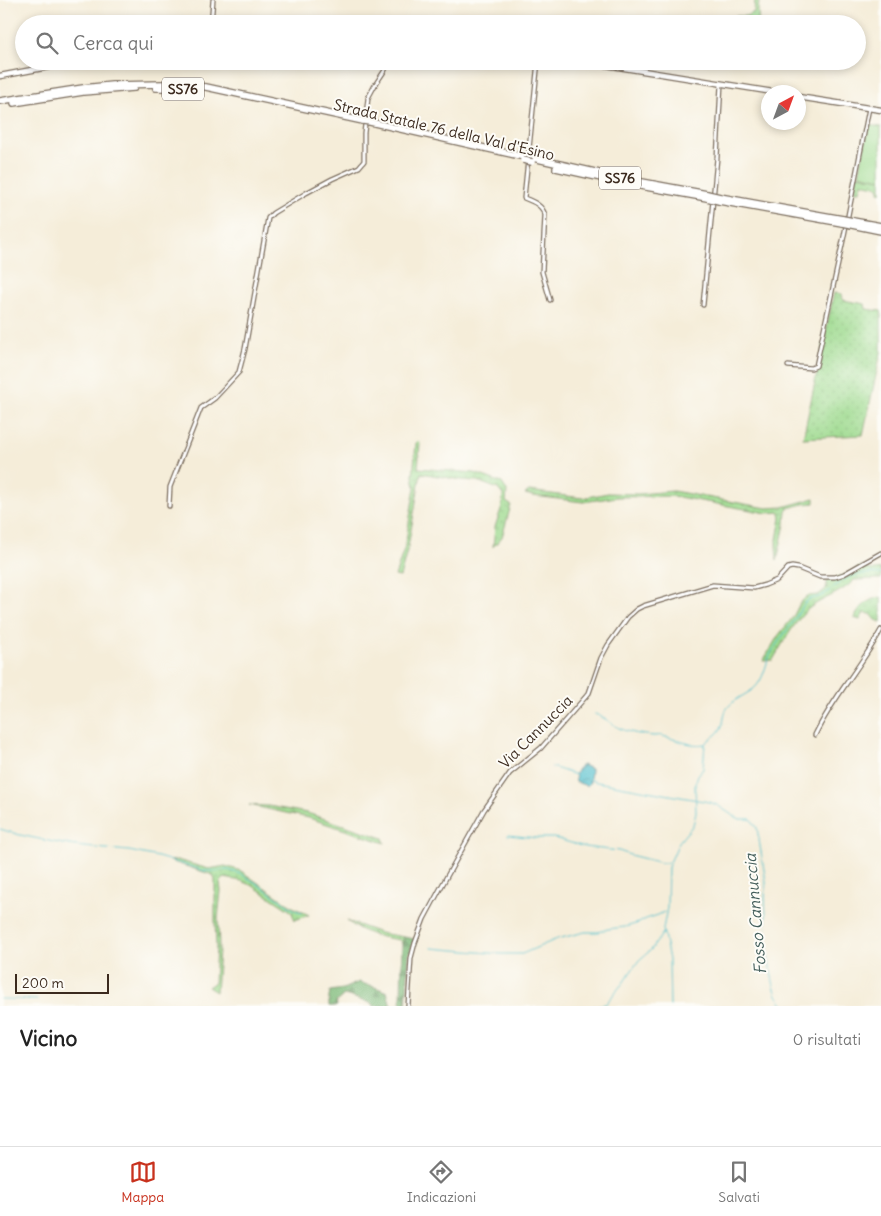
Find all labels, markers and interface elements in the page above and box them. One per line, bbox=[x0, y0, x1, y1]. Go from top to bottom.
search box bbox=[15, 15, 866, 70]
icon: search bbox=[33, 29, 61, 57]
text: Cerca qui bbox=[73, 31, 154, 55]
road number: SS76 bbox=[162, 78, 204, 100]
north arrow bbox=[761, 85, 806, 130]
street label: Strada Statale 76 della Val d'Esino bbox=[332, 95, 556, 164]
road number: SS76 bbox=[599, 167, 641, 190]
street label: Via Cannuccia bbox=[495, 691, 577, 772]
water label: Fosso Cannuccia bbox=[740, 852, 770, 975]
scale bar bbox=[15, 971, 109, 994]
text: 200 m bbox=[22, 974, 64, 992]
text: Vicino bbox=[20, 1025, 77, 1052]
text: 0 risultati bbox=[793, 1029, 861, 1049]
tab: Mappa bbox=[121, 1158, 164, 1206]
tab: Indicazioni bbox=[407, 1158, 476, 1206]
tab: Salvati bbox=[718, 1158, 760, 1206]

